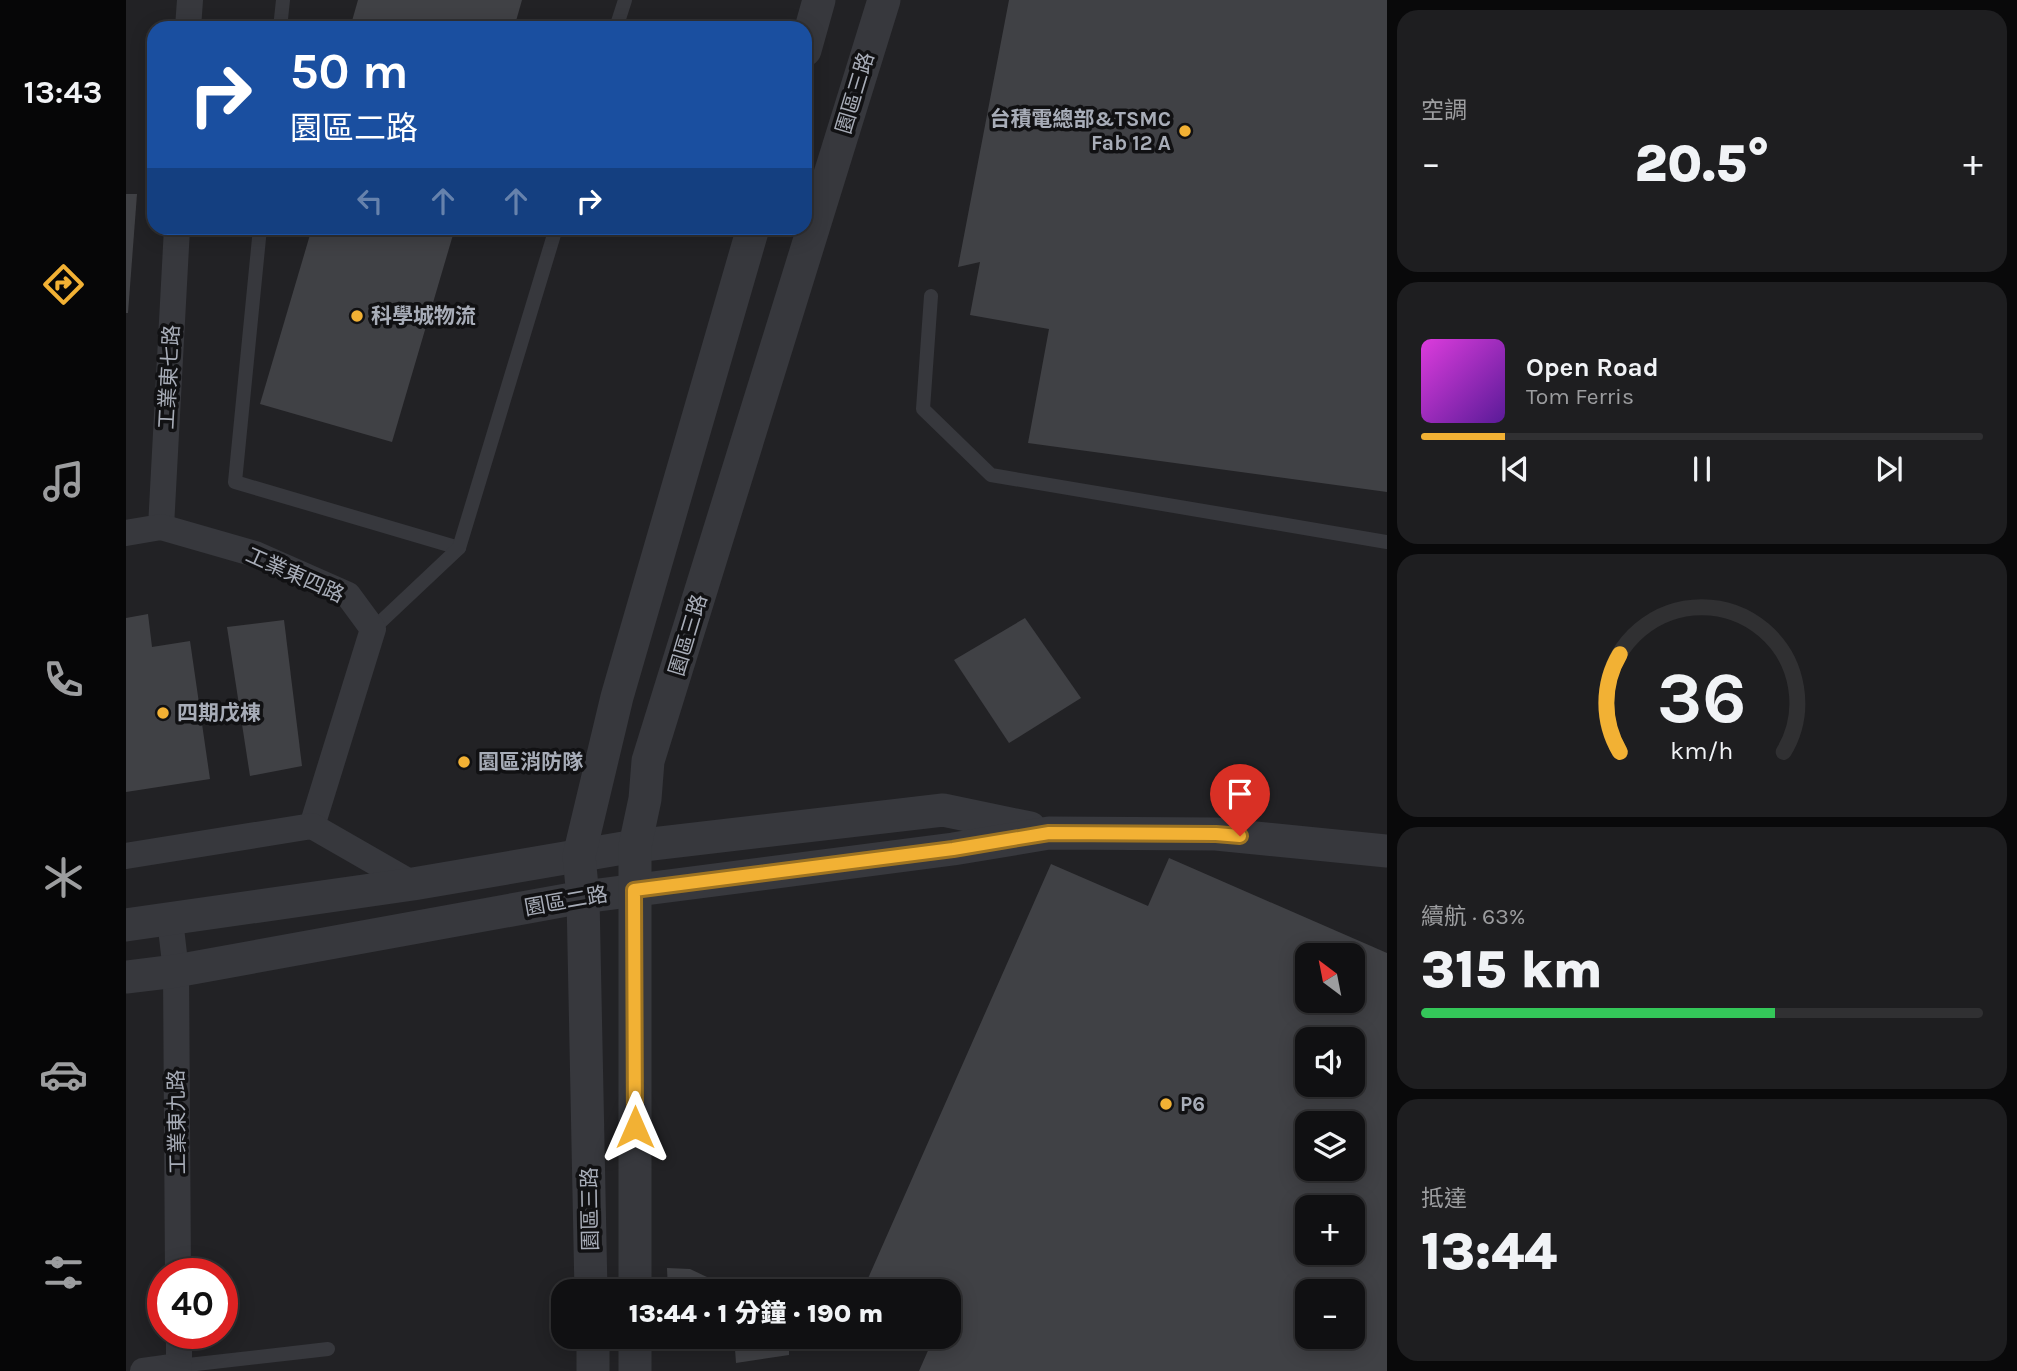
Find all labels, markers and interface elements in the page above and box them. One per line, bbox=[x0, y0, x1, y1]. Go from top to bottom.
text: 50 m bbox=[290, 43, 408, 100]
icon: right bbox=[175, 49, 266, 140]
street label: 園區三路 bbox=[831, 49, 879, 137]
text: 13:43 bbox=[24, 74, 102, 111]
text: 空調 bbox=[1421, 97, 1467, 124]
place label: 台積電總部&TSMC Fab 12 A bbox=[990, 107, 1171, 155]
text: 園區二路 bbox=[290, 110, 418, 147]
marker: 台積電總部&TSMC Fab 12 A bbox=[1177, 123, 1193, 139]
text: 20.5° bbox=[1634, 133, 1770, 194]
text: − bbox=[1421, 141, 1441, 186]
text: + bbox=[1963, 141, 1983, 186]
icon: left bbox=[351, 182, 389, 220]
icon: ahead bbox=[424, 182, 462, 220]
icon: ahead bbox=[497, 182, 535, 220]
icon: right bbox=[570, 182, 608, 220]
icon: directions bbox=[39, 260, 88, 309]
place label: 科學城物流 bbox=[371, 304, 476, 328]
marker: 科學城物流 bbox=[349, 308, 365, 324]
street label: 工業東七路 bbox=[154, 324, 184, 430]
text: Open Road bbox=[1526, 352, 1659, 383]
text: Tom Ferris bbox=[1526, 383, 1634, 410]
icon: previous bbox=[1496, 450, 1534, 488]
icon: pause bbox=[1683, 450, 1721, 488]
icon: next bbox=[1870, 450, 1908, 488]
icon: music bbox=[39, 457, 88, 506]
street label: 工業東四路 bbox=[242, 543, 348, 607]
street label: 園區三路 bbox=[664, 591, 712, 679]
icon: phone bbox=[39, 655, 88, 704]
text: 36 bbox=[1657, 655, 1747, 740]
place label: 四期戊棟 bbox=[177, 701, 261, 725]
marker: 四期戊棟 bbox=[155, 705, 171, 721]
text: km/h bbox=[1670, 735, 1734, 764]
place label: 園區消防隊 bbox=[478, 750, 584, 774]
marker: 園區消防隊 bbox=[456, 754, 472, 770]
pin bbox=[1210, 764, 1270, 836]
icon: arrive bbox=[1221, 775, 1259, 813]
icon: climate bbox=[39, 853, 88, 902]
street label: 園區二路 bbox=[523, 882, 609, 920]
text: 續航 · 63% bbox=[1421, 903, 1525, 930]
text: 315 km bbox=[1421, 939, 1603, 1000]
north arrow bbox=[1295, 943, 1365, 1013]
map controls bbox=[1295, 943, 1365, 1349]
button: sound bbox=[1295, 1027, 1365, 1097]
icon: car bbox=[39, 1050, 88, 1099]
street label: 工業東九路 bbox=[164, 1069, 190, 1175]
position arrow bbox=[598, 1090, 672, 1164]
place label: P6 bbox=[1180, 1092, 1205, 1116]
marker: P6 bbox=[1158, 1096, 1174, 1112]
button: layers bbox=[1295, 1111, 1365, 1181]
street label: 園區三路 bbox=[577, 1167, 603, 1251]
text: 抵達 bbox=[1421, 1185, 1467, 1212]
button: + bbox=[1295, 1195, 1365, 1265]
text: 13:44 bbox=[1421, 1221, 1557, 1282]
icon: filters bbox=[39, 1248, 88, 1297]
speed limit sign: 40 bbox=[147, 1258, 238, 1349]
button: − bbox=[1295, 1279, 1365, 1349]
text: 13:44 · 1 分鐘 · 190 m bbox=[629, 1298, 883, 1329]

